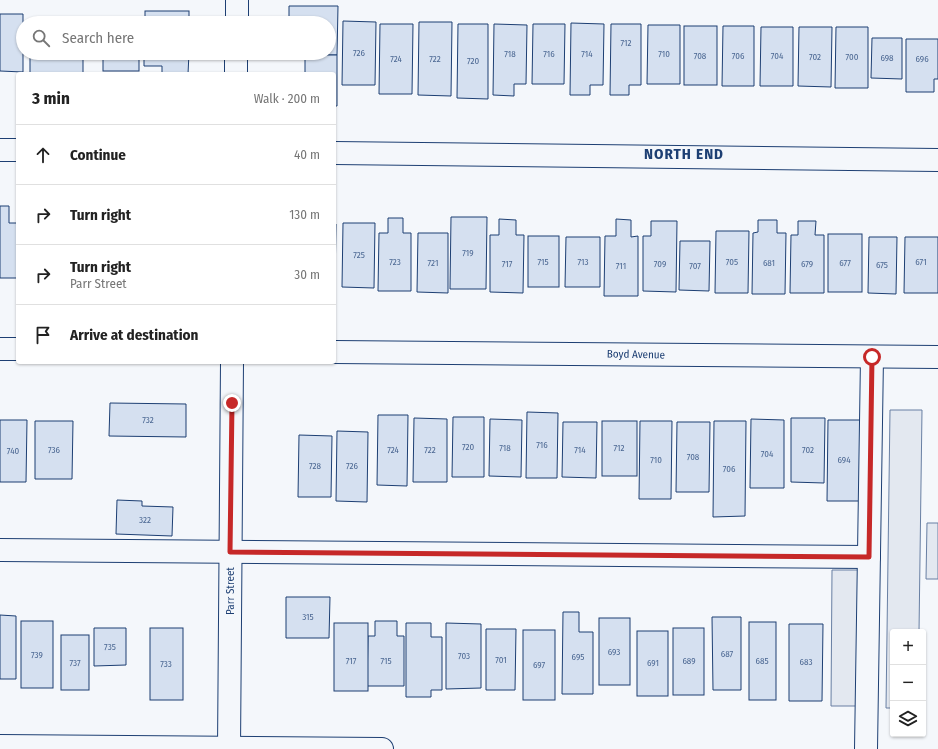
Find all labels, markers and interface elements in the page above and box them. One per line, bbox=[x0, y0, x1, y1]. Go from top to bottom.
search box bbox=[16, 16, 336, 60]
icon: search bbox=[30, 27, 52, 49]
text: Search here bbox=[62, 29, 134, 47]
house number: 712 bbox=[620, 38, 632, 48]
house number: 726 bbox=[353, 48, 366, 58]
house number: 718 bbox=[504, 49, 516, 59]
house number: 716 bbox=[543, 49, 555, 59]
house number: 714 bbox=[581, 49, 593, 59]
house number: 710 bbox=[658, 49, 670, 59]
house number: 708 bbox=[694, 51, 707, 61]
house number: 706 bbox=[732, 51, 745, 61]
house number: 704 bbox=[771, 51, 784, 61]
house number: 702 bbox=[809, 52, 821, 62]
house number: 700 bbox=[846, 52, 859, 62]
house number: 698 bbox=[880, 53, 894, 63]
house number: 724 bbox=[390, 54, 402, 64]
house number: 722 bbox=[429, 54, 441, 64]
house number: 696 bbox=[915, 54, 929, 64]
house number: 720 bbox=[467, 56, 479, 66]
text: 3 min bbox=[32, 88, 70, 109]
text: Walk · 200 m bbox=[254, 91, 320, 106]
icon: ahead bbox=[32, 144, 54, 166]
district label: NORTH END bbox=[644, 145, 724, 163]
text: Continue bbox=[70, 146, 126, 164]
text: 40 m bbox=[294, 147, 320, 162]
icon: right bbox=[32, 204, 54, 226]
text: Turn right bbox=[70, 206, 131, 224]
text: 130 m bbox=[289, 207, 320, 222]
house number: 719 bbox=[462, 248, 474, 258]
house number: 725 bbox=[353, 250, 365, 260]
house number: 723 bbox=[389, 257, 401, 267]
house number: 715 bbox=[537, 257, 549, 267]
house number: 713 bbox=[577, 257, 589, 267]
house number: 705 bbox=[726, 257, 738, 267]
house number: 671 bbox=[915, 257, 927, 267]
text: Turn right bbox=[70, 258, 131, 276]
house number: 721 bbox=[428, 258, 438, 268]
house number: 681 bbox=[763, 258, 775, 268]
house number: 677 bbox=[839, 258, 851, 268]
house number: 717 bbox=[502, 259, 513, 269]
house number: 709 bbox=[654, 259, 666, 269]
house number: 679 bbox=[801, 259, 813, 269]
house number: 675 bbox=[876, 260, 888, 270]
house number: 711 bbox=[616, 261, 626, 271]
house number: 707 bbox=[689, 261, 701, 271]
icon: right bbox=[32, 264, 54, 286]
text: 30 m bbox=[294, 267, 320, 282]
text: Parr Street bbox=[70, 276, 127, 291]
icon: arrive bbox=[32, 324, 54, 346]
text: Arrive at destination bbox=[70, 326, 198, 344]
street label: Boyd Avenue bbox=[607, 347, 665, 362]
route start bbox=[863, 348, 881, 366]
route end bbox=[223, 394, 241, 412]
house number: 732 bbox=[142, 415, 154, 425]
house number: 716 bbox=[536, 440, 548, 450]
house number: 720 bbox=[462, 442, 474, 452]
house number: 718 bbox=[499, 443, 511, 453]
house number: 712 bbox=[613, 443, 625, 453]
house number: 736 bbox=[48, 445, 61, 455]
house number: 724 bbox=[387, 445, 399, 455]
house number: 722 bbox=[424, 445, 436, 455]
house number: 714 bbox=[574, 445, 586, 455]
house number: 702 bbox=[802, 445, 814, 455]
house number: 740 bbox=[7, 446, 20, 456]
house number: 704 bbox=[761, 449, 774, 459]
house number: 708 bbox=[687, 452, 700, 462]
house number: 710 bbox=[650, 455, 662, 465]
house number: 694 bbox=[837, 455, 851, 465]
house number: 728 bbox=[309, 461, 322, 471]
house number: 726 bbox=[346, 461, 359, 471]
house number: 706 bbox=[723, 464, 736, 474]
house number: 322 bbox=[139, 515, 151, 525]
street label: Parr Street bbox=[224, 567, 237, 615]
house number: 315 bbox=[302, 612, 314, 622]
map controls bbox=[890, 629, 926, 737]
button: + bbox=[890, 629, 926, 665]
house number: 735 bbox=[104, 642, 116, 652]
house number: 693 bbox=[608, 647, 620, 657]
house number: 687 bbox=[721, 649, 734, 659]
house number: 739 bbox=[31, 650, 43, 660]
house number: 703 bbox=[458, 651, 470, 661]
house number: 695 bbox=[572, 652, 584, 662]
house number: 701 bbox=[495, 655, 507, 665]
house number: 717 bbox=[346, 656, 357, 666]
house number: 715 bbox=[380, 656, 392, 666]
house number: 689 bbox=[682, 656, 696, 666]
house number: 685 bbox=[755, 656, 769, 666]
house number: 683 bbox=[799, 657, 813, 667]
house number: 737 bbox=[69, 658, 81, 668]
house number: 691 bbox=[647, 658, 659, 668]
house number: 733 bbox=[160, 659, 172, 669]
house number: 697 bbox=[533, 660, 545, 670]
button: − bbox=[890, 665, 926, 701]
button: layers bbox=[890, 701, 926, 737]

